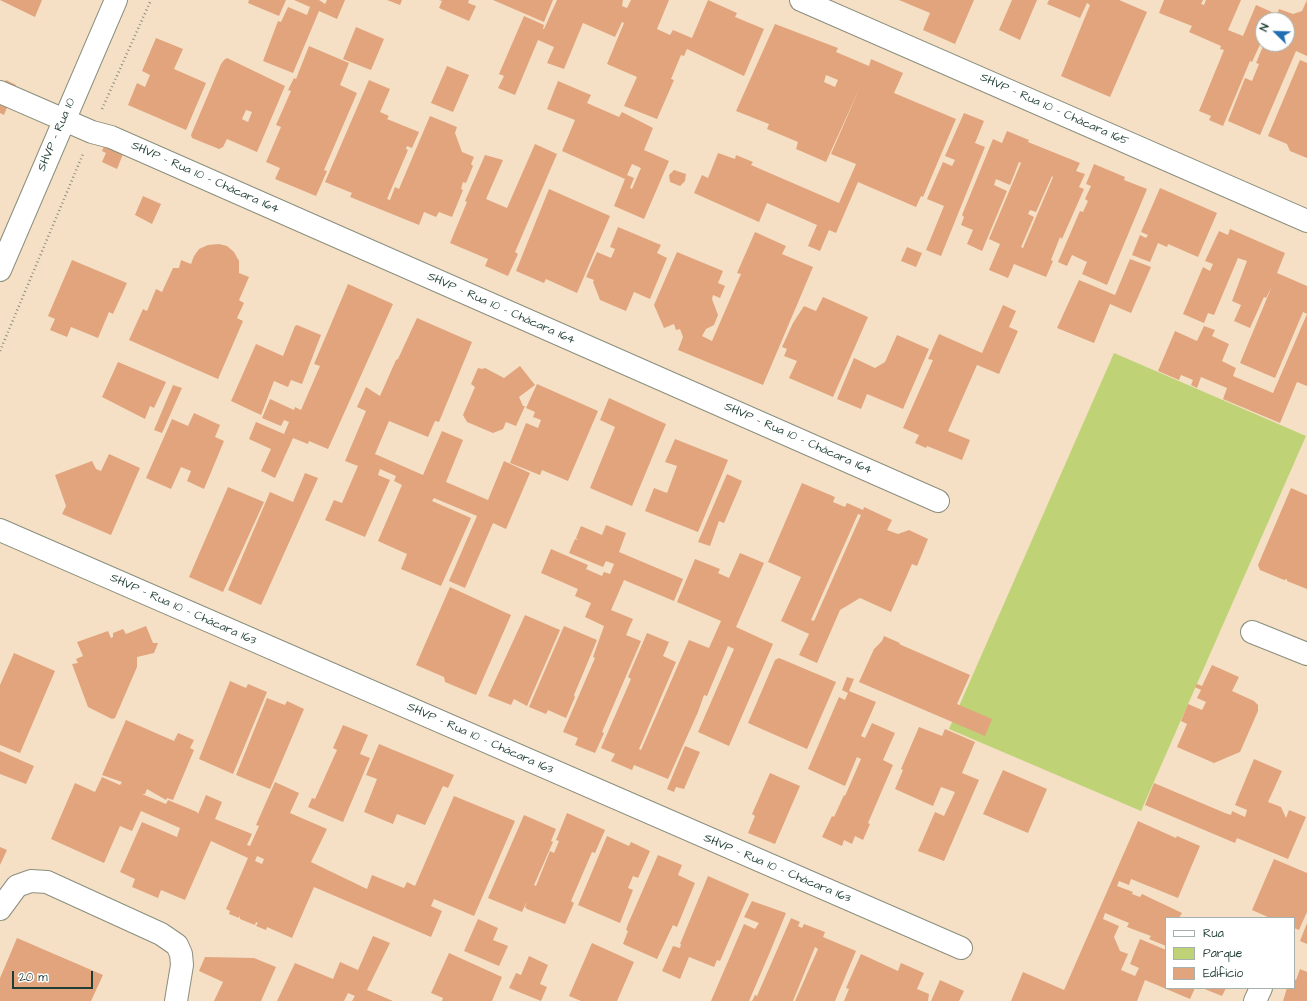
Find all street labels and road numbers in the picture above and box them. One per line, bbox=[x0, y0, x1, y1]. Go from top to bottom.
street label: SHVP - Rua 10 - Chácara 165 bbox=[978, 71, 1130, 149]
street label: SHVP - Rua 10 bbox=[35, 96, 79, 174]
street label: SHVP - Rua 10 - Chácara 164 bbox=[129, 139, 281, 217]
street label: SHVP - Rua 10 - Chácara 164 bbox=[425, 270, 577, 348]
street label: SHVP - Rua 10 - Chácara 164 bbox=[722, 400, 874, 478]
street label: SHVP - Rua 10 - Chácara 163 bbox=[108, 571, 258, 649]
street label: SHVP - Rua 10 - Chácara 163 bbox=[405, 700, 555, 778]
street label: SHVP - Rua 10 - Chácara 163 bbox=[701, 831, 853, 907]

